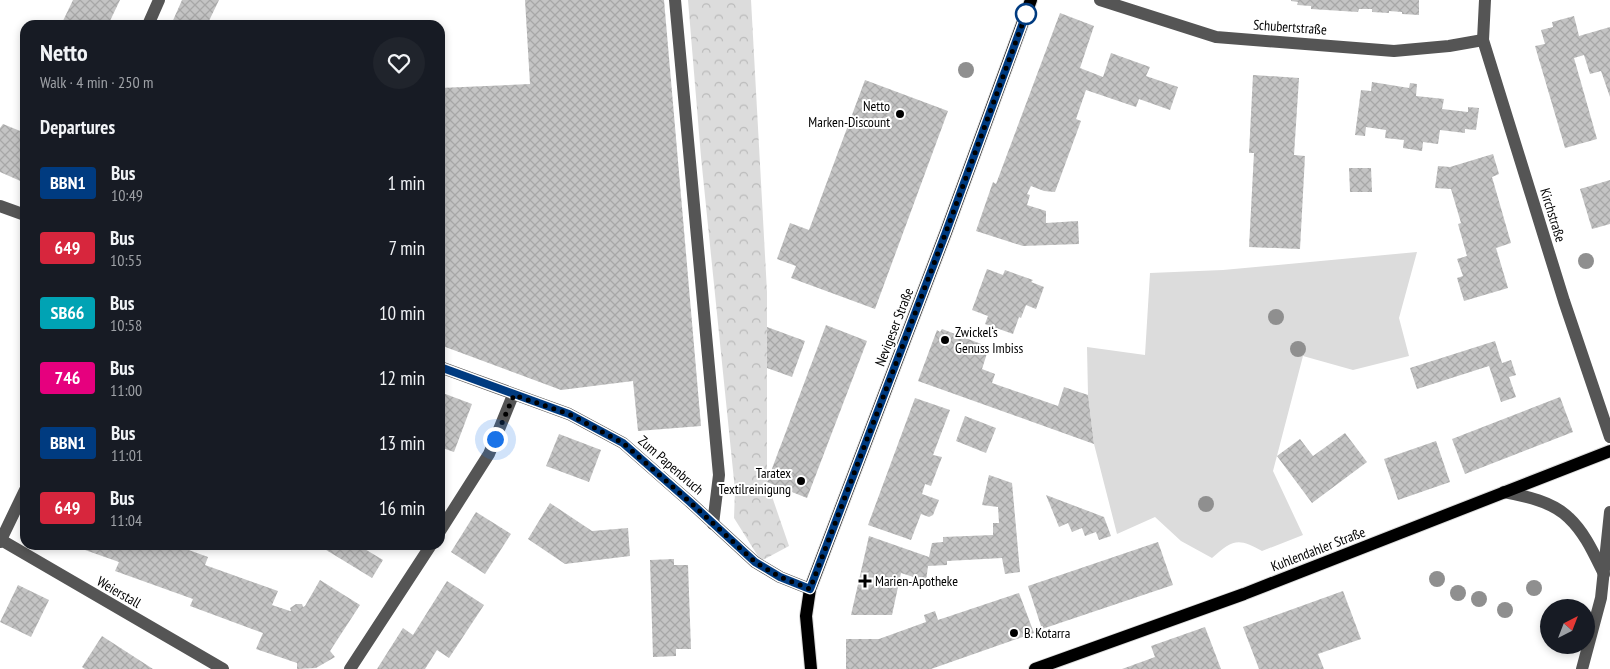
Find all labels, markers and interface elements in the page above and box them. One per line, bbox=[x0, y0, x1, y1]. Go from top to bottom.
unlabelled marker bbox=[1015, 3, 1037, 25]
street label: Schubertstraße bbox=[1253, 15, 1328, 39]
text: Netto bbox=[40, 37, 88, 68]
button: heart bbox=[373, 37, 425, 89]
text: Walk · 4 min · 250 m bbox=[40, 72, 153, 92]
place label: Netto Marken-Discount bbox=[808, 97, 890, 131]
marker: Netto Marken-Discount bbox=[894, 108, 906, 120]
text: Departures bbox=[40, 115, 115, 139]
text: Bus bbox=[111, 161, 135, 185]
text: BBN1 bbox=[50, 171, 86, 194]
text: 1 min bbox=[388, 171, 425, 195]
text: 10:49 bbox=[111, 185, 143, 205]
street label: Kirchstraße bbox=[1536, 186, 1570, 244]
text: Bus bbox=[110, 226, 134, 250]
text: 649 bbox=[55, 236, 80, 259]
text: 7 min bbox=[388, 236, 425, 260]
text: 10:55 bbox=[110, 250, 142, 270]
street label: Nevigeser Straße bbox=[871, 285, 917, 369]
text: Bus bbox=[110, 291, 134, 315]
text: SB66 bbox=[51, 301, 84, 324]
text: 10 min bbox=[379, 301, 425, 325]
text: 10:58 bbox=[110, 315, 142, 335]
place label: Zwickel‘s Genuss Imbiss bbox=[955, 323, 1024, 357]
marker: Zwickel‘s Genuss Imbiss bbox=[939, 334, 951, 346]
text: Bus bbox=[110, 356, 134, 380]
text: 746 bbox=[55, 366, 80, 389]
text: 12 min bbox=[379, 366, 425, 390]
text: 11:00 bbox=[110, 380, 142, 400]
text: Bus bbox=[111, 421, 135, 445]
your location bbox=[483, 427, 508, 452]
text: BBN1 bbox=[50, 431, 86, 454]
text: 13 min bbox=[379, 431, 425, 455]
street label: Zum Papenbruch bbox=[635, 432, 707, 498]
text: 11:01 bbox=[111, 445, 143, 465]
place label: Taratex Textilreinigung bbox=[719, 464, 791, 498]
marker: Taratex Textilreinigung bbox=[795, 475, 807, 487]
text: Bus bbox=[110, 486, 134, 510]
text: 649 bbox=[55, 496, 80, 519]
text: 16 min bbox=[379, 496, 425, 520]
text: 11:04 bbox=[110, 510, 142, 530]
street label: Kuhlendahler Straße bbox=[1268, 523, 1368, 575]
street label: Weierstall bbox=[94, 572, 145, 612]
place label: Marien-Apotheke bbox=[875, 572, 958, 590]
marker: Marien-Apotheke bbox=[859, 575, 871, 587]
north arrow bbox=[1540, 599, 1595, 654]
map controls bbox=[1540, 599, 1595, 654]
place label: B. Kotarra bbox=[1024, 624, 1070, 642]
marker: B. Kotarra bbox=[1008, 627, 1020, 639]

